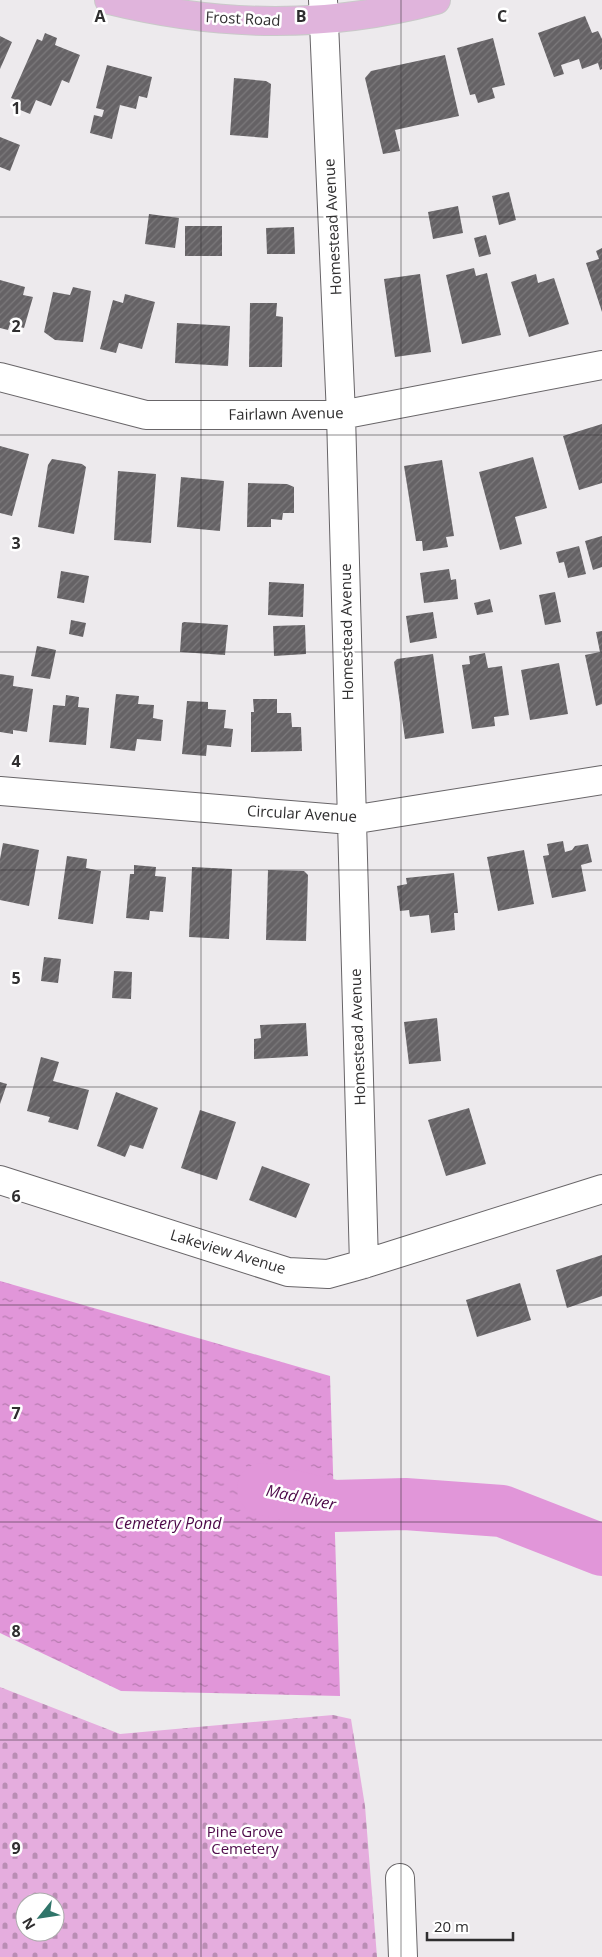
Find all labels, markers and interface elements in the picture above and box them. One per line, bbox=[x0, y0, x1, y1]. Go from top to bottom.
text: A bbox=[94, 5, 106, 27]
text: B bbox=[296, 5, 306, 27]
text: C bbox=[497, 5, 507, 27]
street label: Frost Road bbox=[205, 6, 281, 30]
text: 1 bbox=[11, 97, 21, 119]
street label: Homestead Avenue bbox=[318, 158, 346, 296]
text: 2 bbox=[11, 315, 21, 337]
street label: Fairlawn Avenue bbox=[228, 402, 344, 424]
text: 3 bbox=[11, 532, 21, 554]
street label: Homestead Avenue bbox=[335, 563, 357, 701]
text: 4 bbox=[11, 750, 21, 772]
street label: Circular Avenue bbox=[247, 800, 358, 826]
text: 5 bbox=[11, 967, 21, 989]
street label: Homestead Avenue bbox=[345, 968, 369, 1106]
text: 6 bbox=[11, 1185, 21, 1207]
street label: Lakeview Avenue bbox=[168, 1224, 289, 1278]
text: 7 bbox=[11, 1402, 21, 1424]
water label: Mad River bbox=[264, 1479, 339, 1515]
water label: Cemetery Pond bbox=[115, 1512, 222, 1534]
text: 8 bbox=[11, 1620, 21, 1642]
park label: Pine Grove Cemetery bbox=[207, 1821, 283, 1858]
text: 9 bbox=[11, 1837, 21, 1859]
north arrow bbox=[15, 1892, 65, 1942]
scale bar bbox=[427, 1910, 513, 1942]
text: N bbox=[17, 1914, 39, 1933]
text: 20 m bbox=[434, 1916, 469, 1936]

